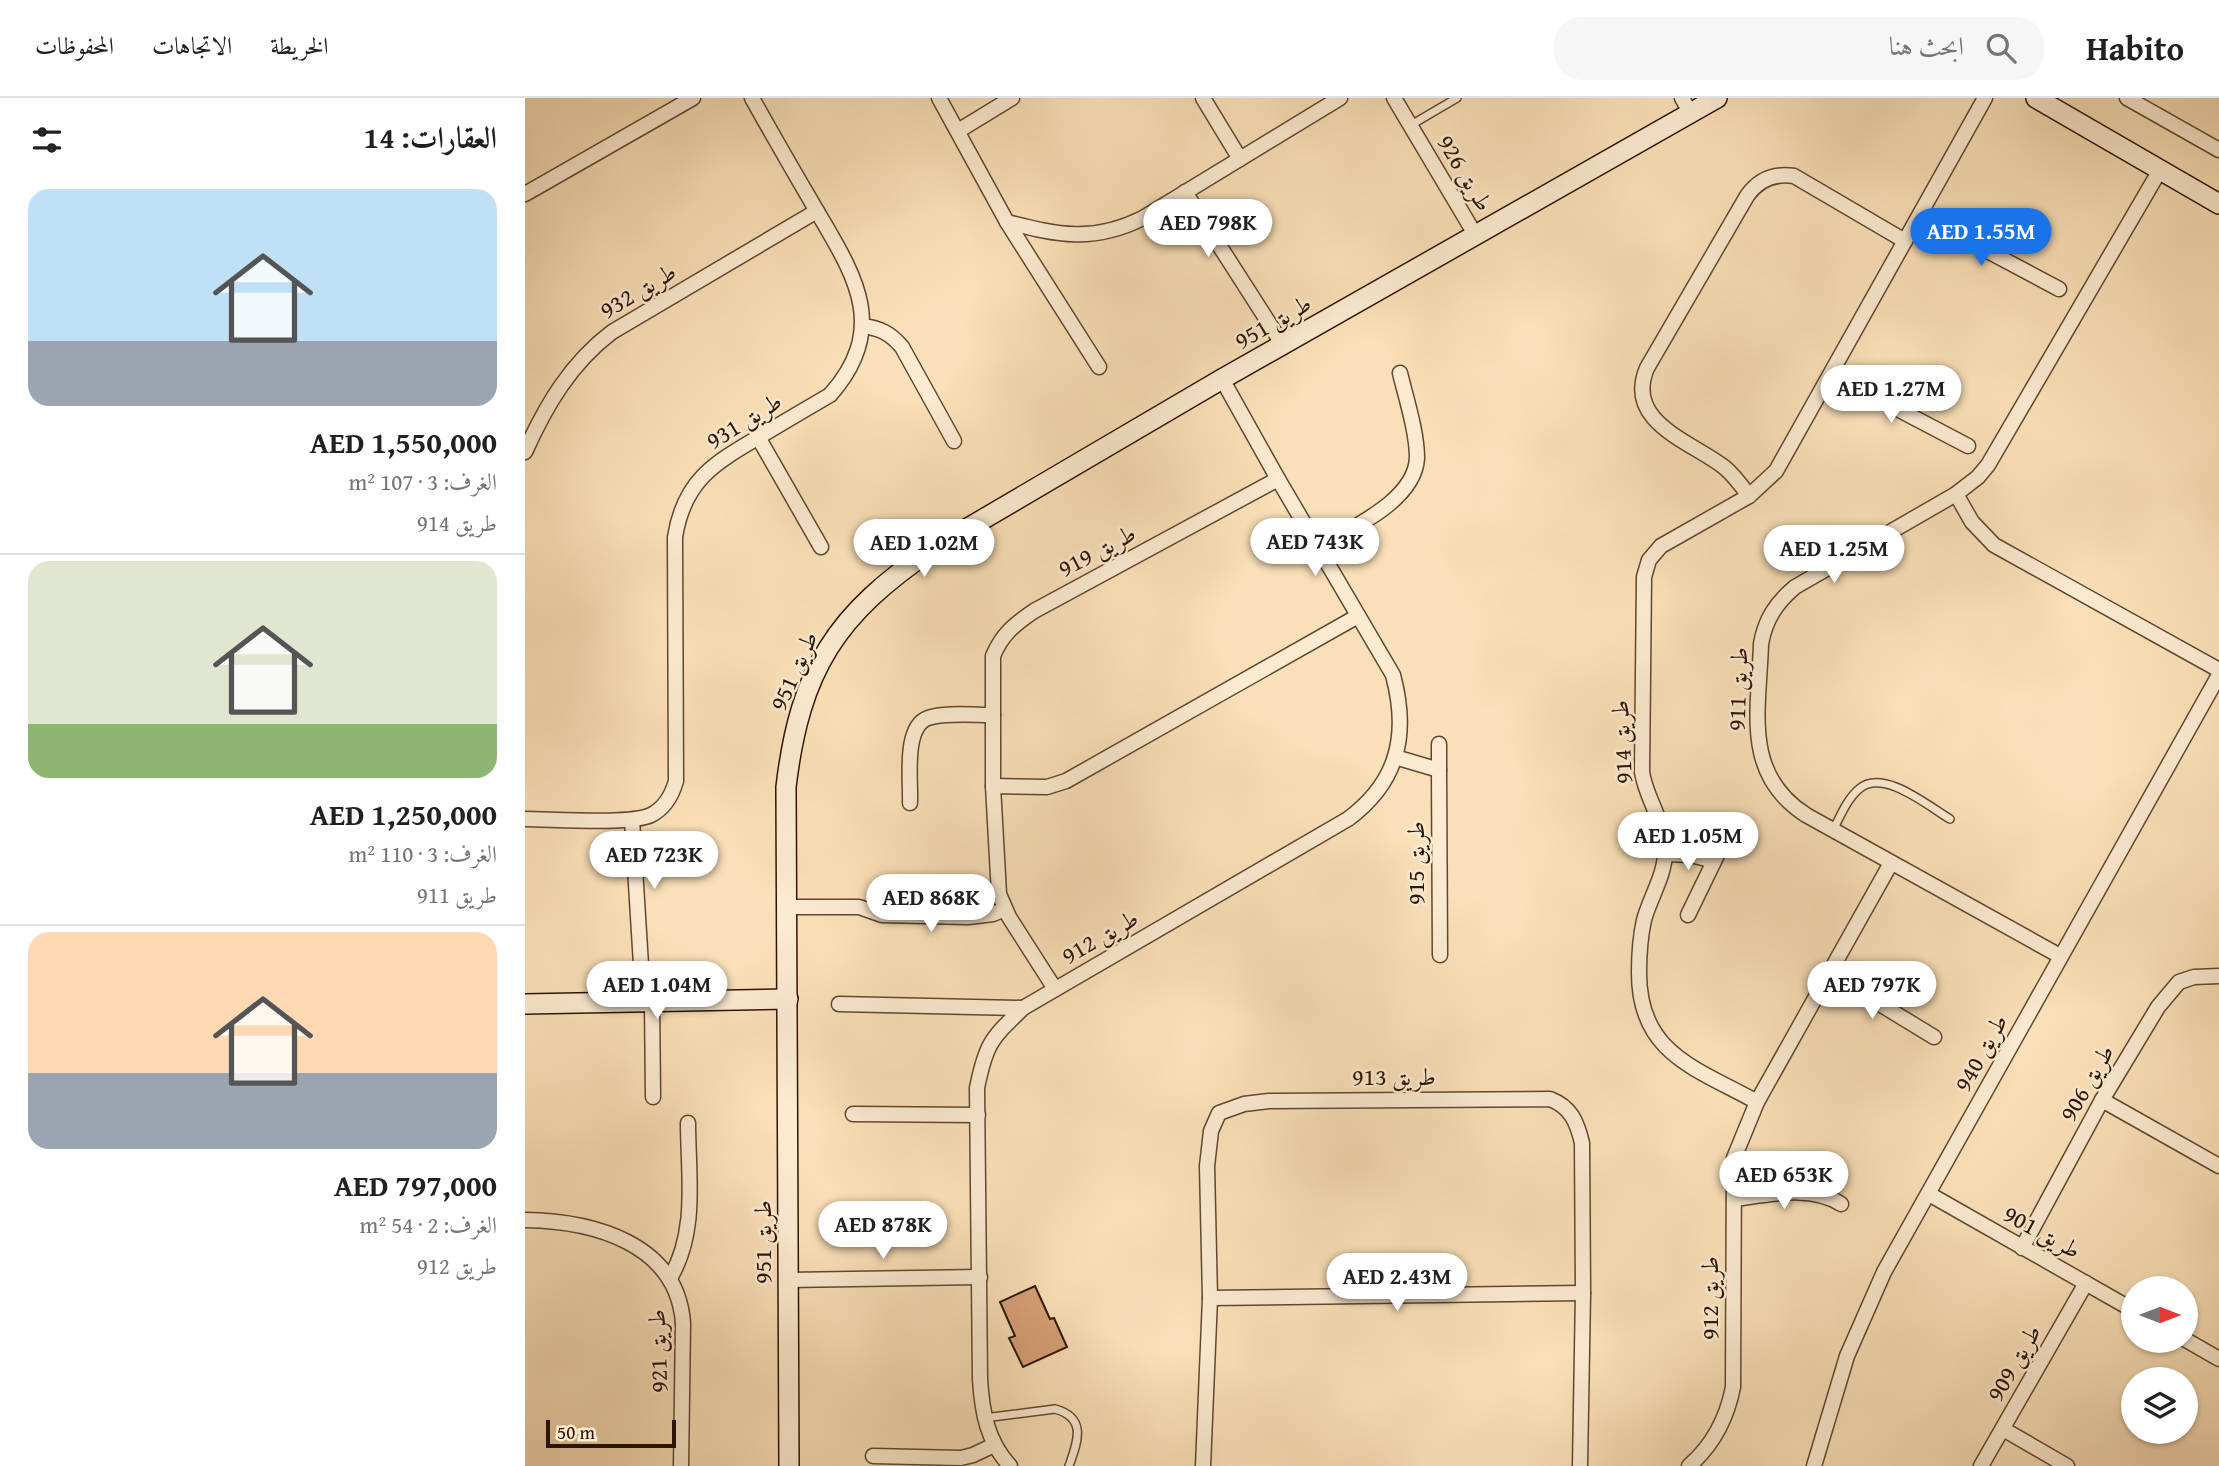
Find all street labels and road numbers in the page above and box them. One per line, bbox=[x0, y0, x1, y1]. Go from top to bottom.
street label: طريق 926 bbox=[1429, 128, 1502, 218]
street label: طريق 932 bbox=[593, 254, 683, 327]
street label: طريق 951 bbox=[1228, 285, 1318, 358]
street label: طريق 931 bbox=[699, 384, 789, 458]
street label: طريق 919 bbox=[1052, 515, 1142, 586]
street label: طريق 951 bbox=[761, 625, 827, 716]
street label: طريق 911 bbox=[1719, 646, 1756, 731]
street label: طريق 914 bbox=[1602, 699, 1641, 785]
street label: طريق 915 bbox=[1398, 821, 1433, 905]
street label: طريق 912 bbox=[1055, 900, 1145, 973]
street label: طريق 940 bbox=[1945, 1008, 2016, 1098]
street label: طريق 906 bbox=[2050, 1038, 2123, 1128]
street label: طريق 913 bbox=[1352, 1059, 1436, 1094]
street label: طريق 901 bbox=[1997, 1196, 2087, 1267]
street label: طريق 951 bbox=[745, 1200, 780, 1284]
street label: طريق 912 bbox=[1692, 1256, 1727, 1340]
street label: طريق 921 bbox=[639, 1309, 676, 1394]
street label: طريق 909 bbox=[1977, 1318, 2050, 1408]

